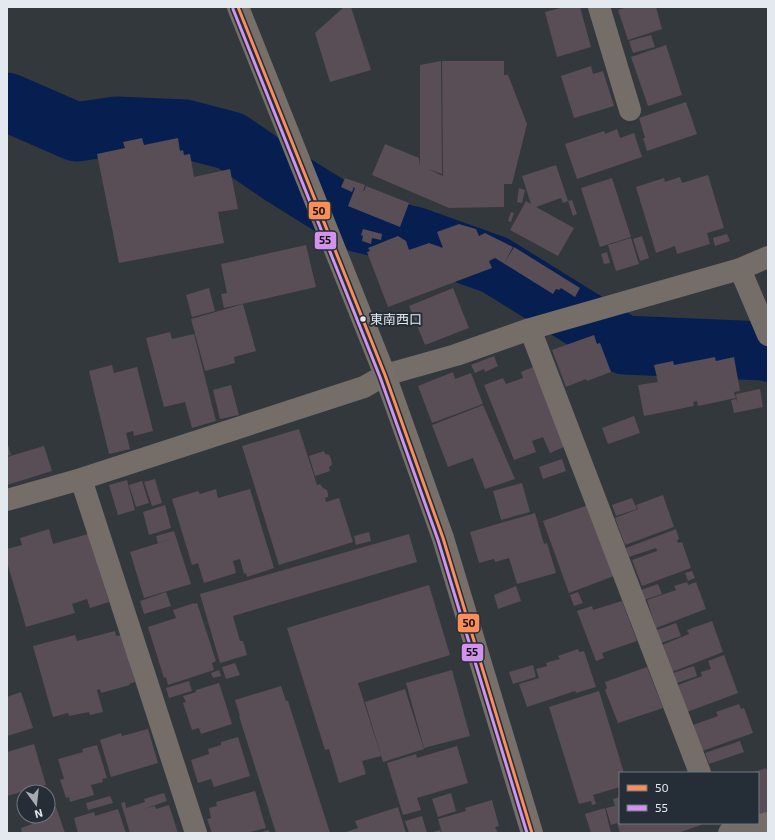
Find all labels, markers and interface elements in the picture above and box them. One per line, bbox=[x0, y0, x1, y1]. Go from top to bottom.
line badge: 50 bbox=[308, 201, 331, 220]
text: 50 bbox=[312, 204, 326, 217]
line badge: 55 bbox=[314, 231, 337, 250]
text: 55 bbox=[319, 233, 331, 246]
place label: 東南西口 bbox=[370, 311, 422, 327]
marker: 東南西口 bbox=[358, 314, 368, 324]
line badge: 50 bbox=[457, 613, 480, 633]
text: 50 bbox=[462, 616, 476, 629]
line badge: 55 bbox=[461, 643, 484, 662]
text: 55 bbox=[466, 645, 478, 658]
legend bbox=[619, 772, 759, 824]
text: 50 bbox=[655, 780, 669, 794]
north arrow bbox=[16, 784, 56, 824]
text: 55 bbox=[655, 800, 668, 814]
text: N bbox=[33, 807, 44, 821]

